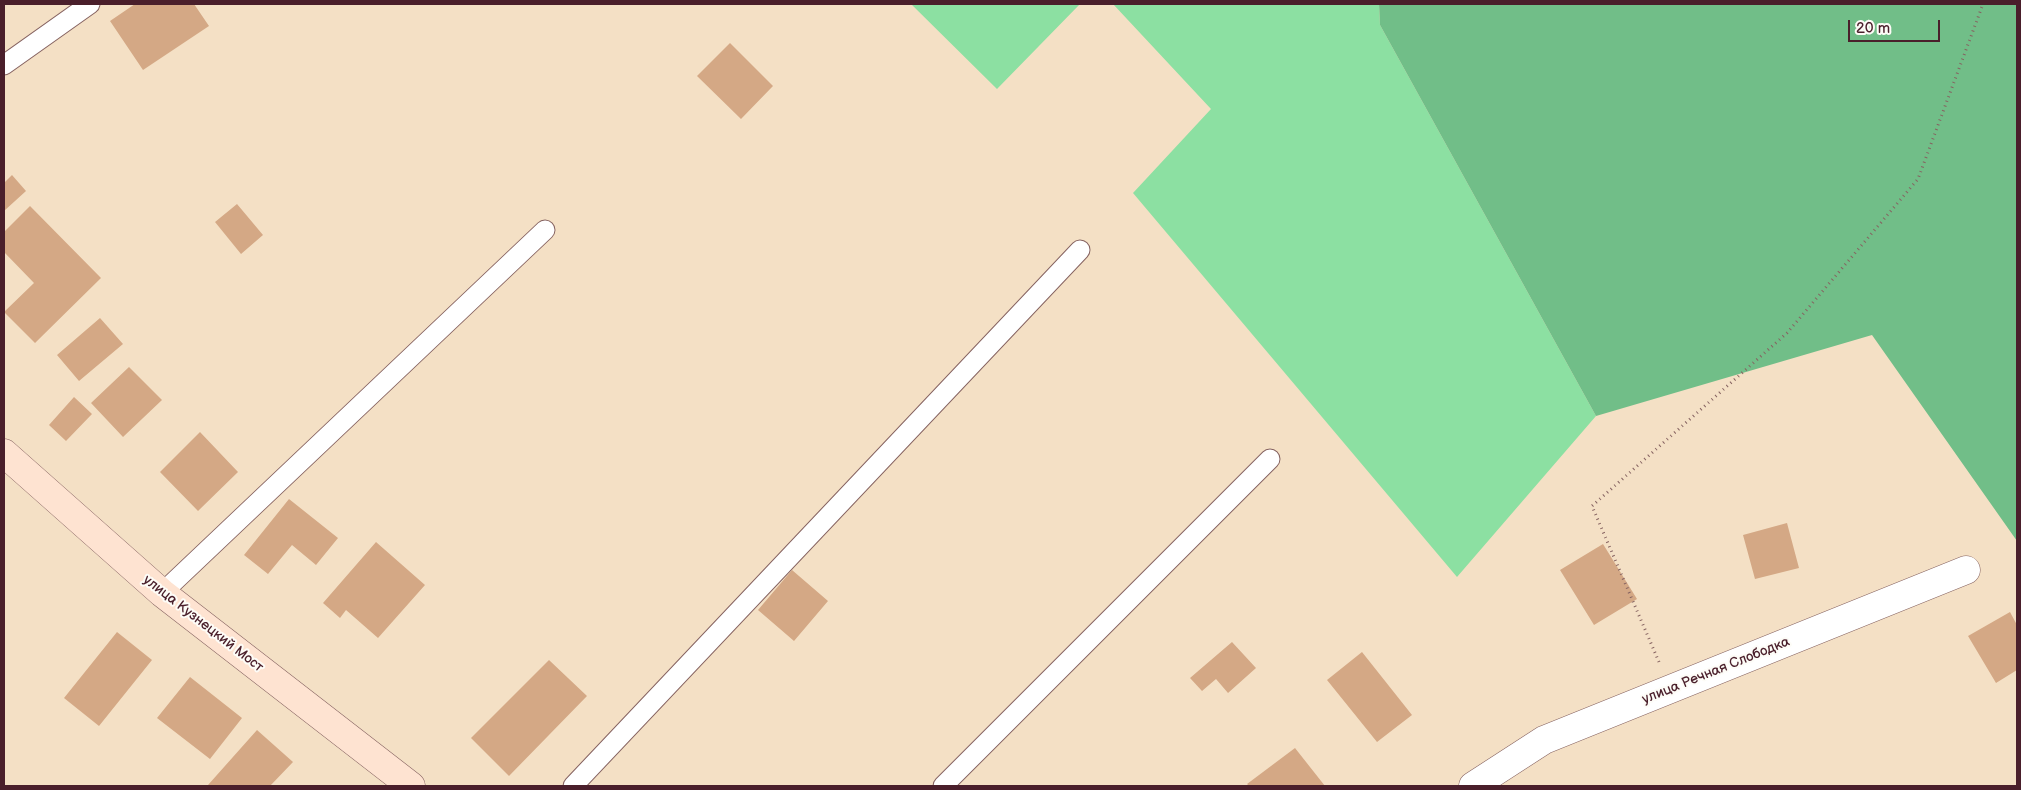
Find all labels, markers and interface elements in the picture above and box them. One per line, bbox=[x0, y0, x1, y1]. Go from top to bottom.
scale bar bbox=[1851, 10, 1944, 42]
text: 20 m bbox=[1856, 19, 1890, 38]
street label: улица Кузнецкий Мост bbox=[139, 572, 267, 676]
street label: улица Речная Слободка bbox=[1640, 634, 1792, 708]

